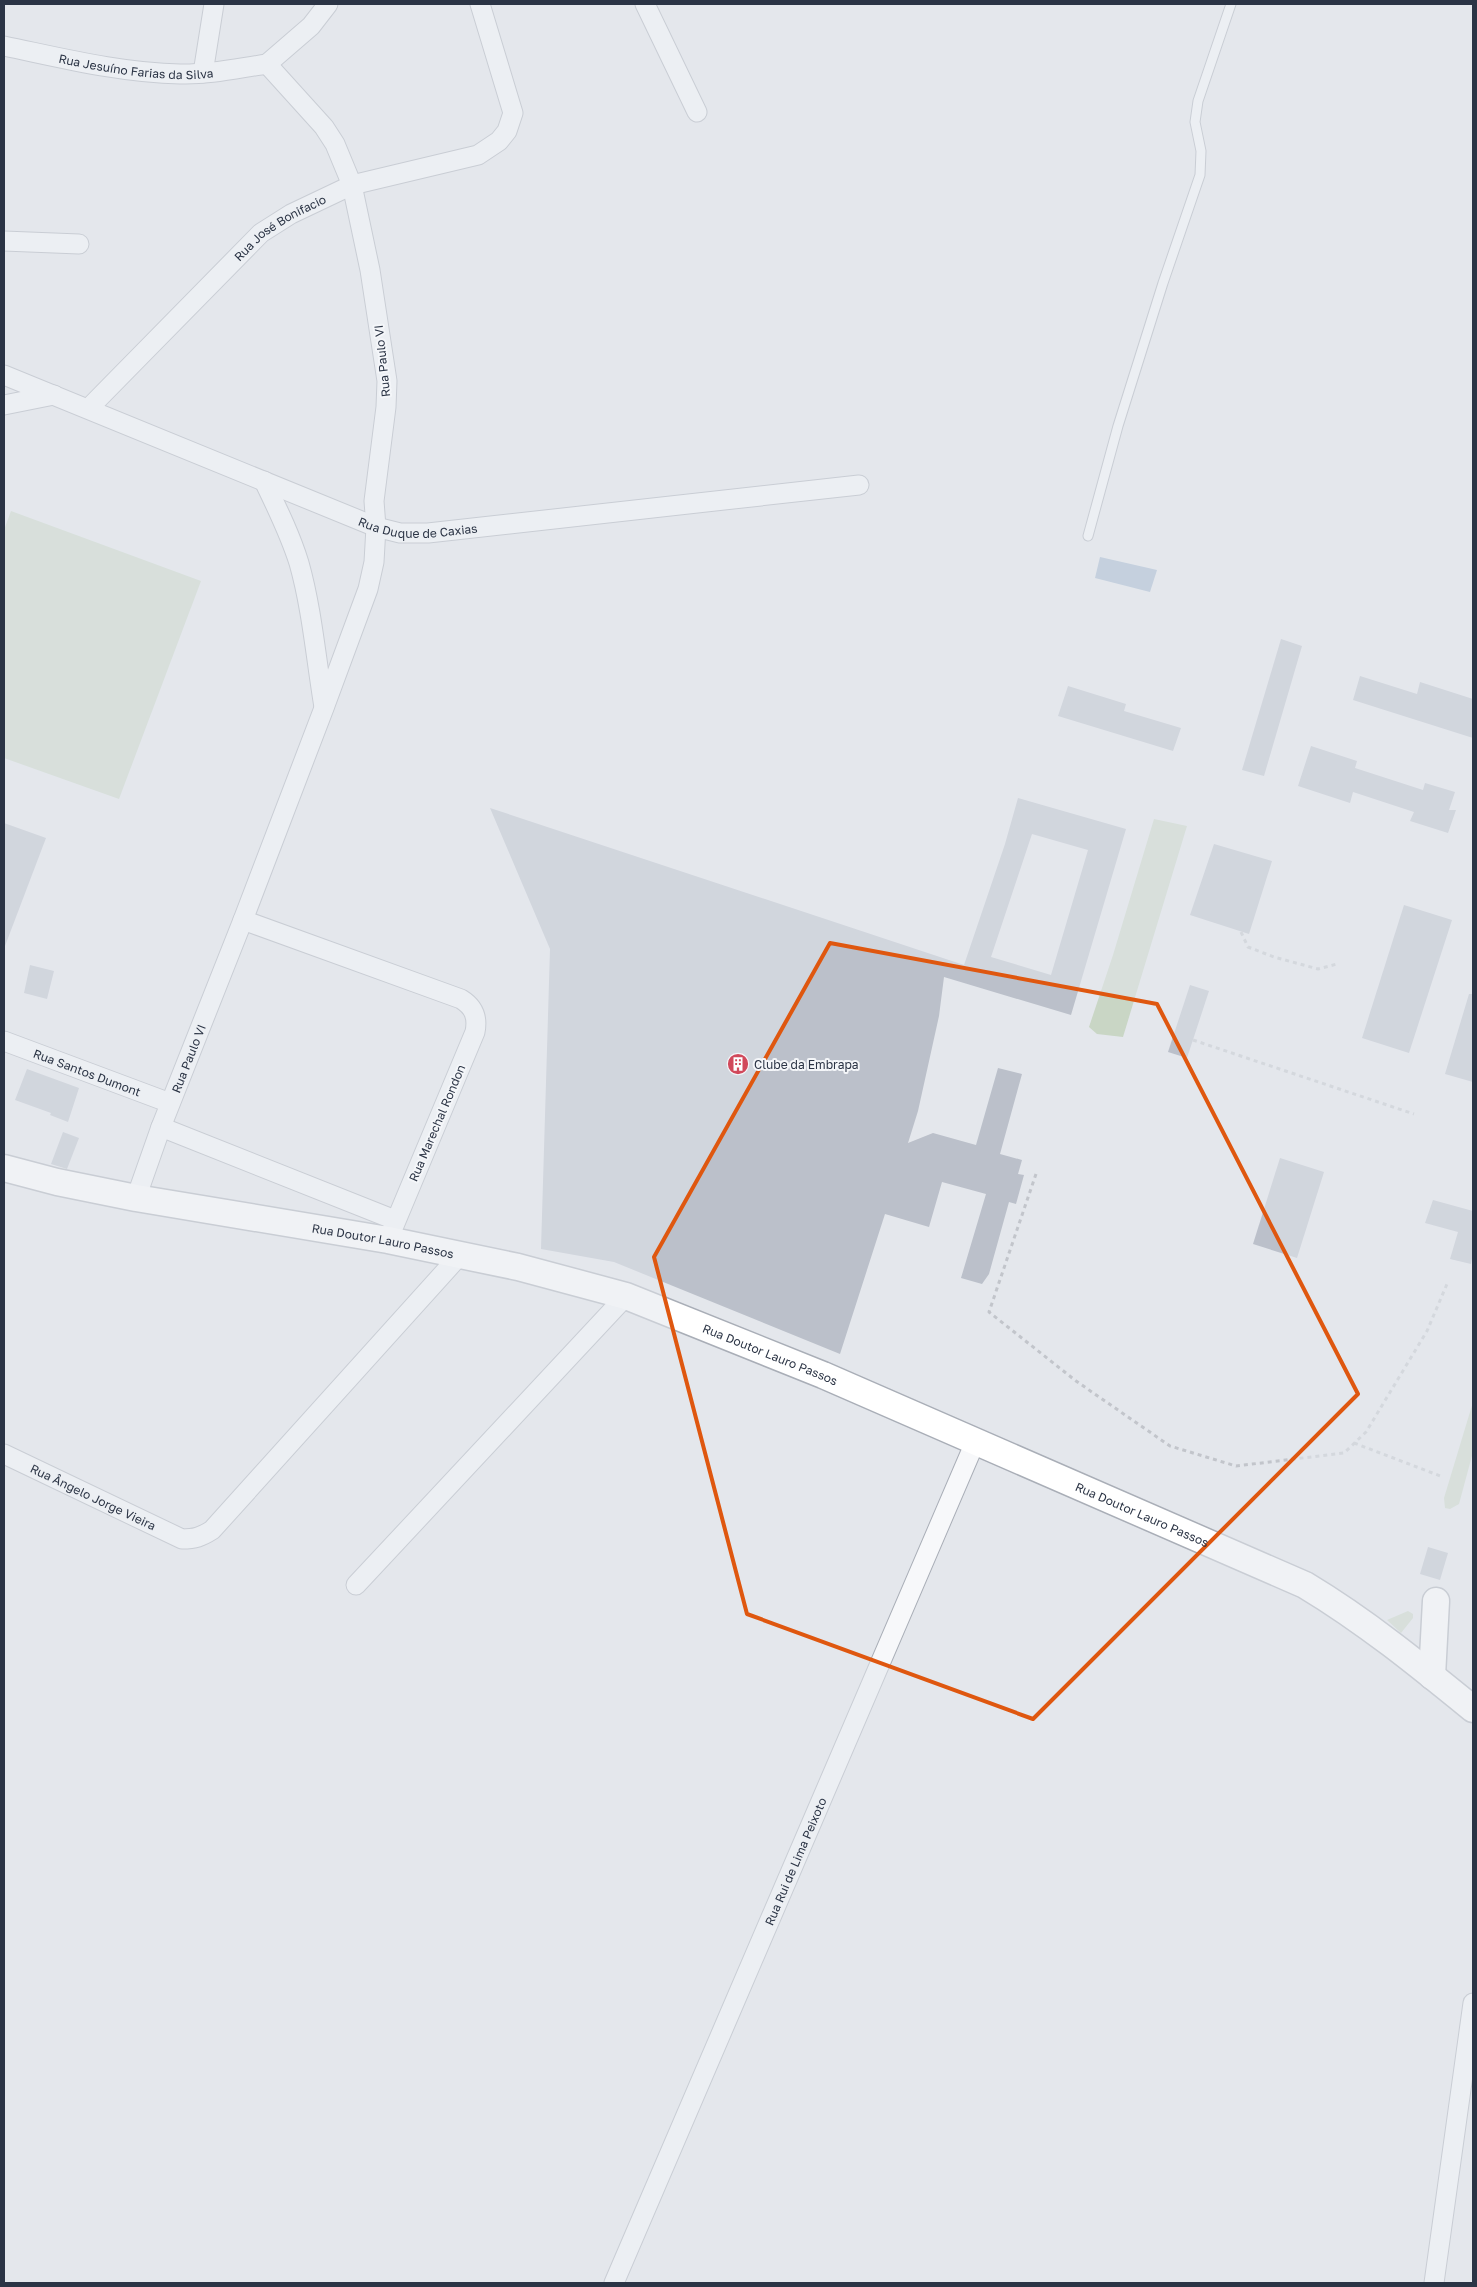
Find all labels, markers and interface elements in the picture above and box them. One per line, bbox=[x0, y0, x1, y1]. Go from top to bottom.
street label: Rua Jesuíno Farias da Silva bbox=[57, 50, 214, 82]
street label: Rua José Bonifacio bbox=[231, 191, 328, 264]
street label: Rua Paulo VI bbox=[371, 324, 393, 398]
street label: Rua Duque de Caxias bbox=[356, 513, 478, 541]
street label: Rua Paulo VI bbox=[168, 1022, 208, 1095]
street label: Rua Santos Dumont bbox=[31, 1045, 143, 1099]
building icon: Clube da Embrapa bbox=[726, 1052, 750, 1076]
place label: Clube da Embrapa bbox=[754, 1057, 859, 1072]
street label: Rua Marechal Rondon bbox=[406, 1062, 468, 1184]
street label: Rua Doutor Lauro Passos bbox=[311, 1220, 455, 1261]
street label: Rua Doutor Lauro Passos bbox=[701, 1320, 840, 1388]
street label: Rua Ângelo Jorge Vieira bbox=[28, 1460, 159, 1533]
street label: Rua Doutor Lauro Passos bbox=[1073, 1478, 1211, 1550]
street label: Rua Rui de Lima Peixoto bbox=[761, 1795, 829, 1928]

